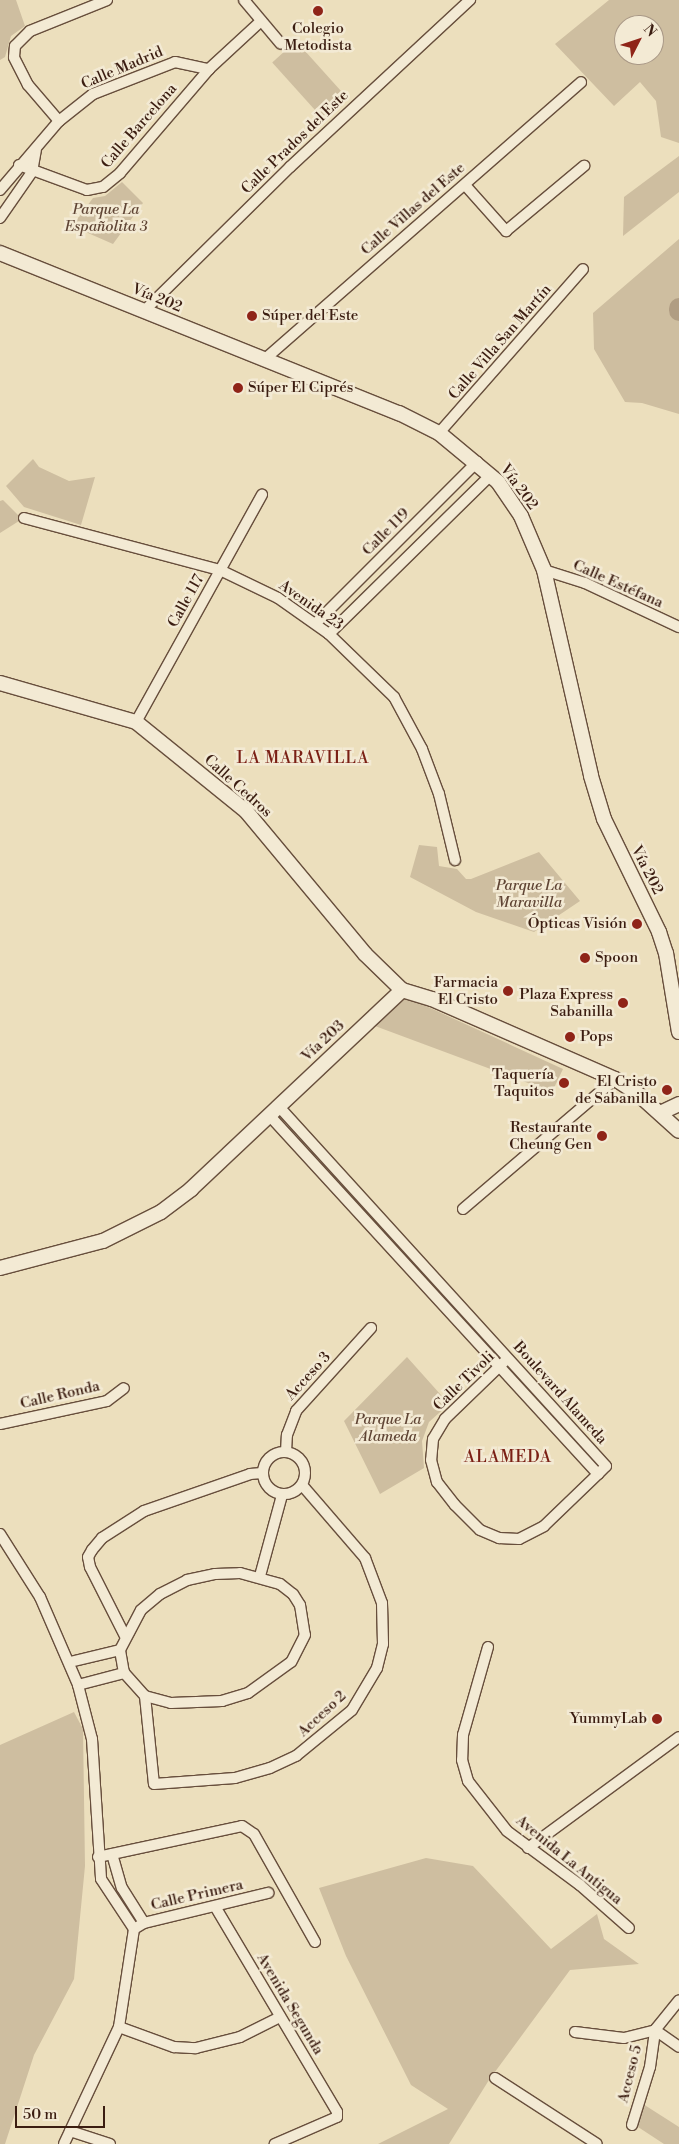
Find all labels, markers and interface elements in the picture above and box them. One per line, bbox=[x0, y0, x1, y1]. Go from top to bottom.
marker: Colegio Metodista bbox=[312, 5, 324, 17]
north arrow bbox=[614, 15, 664, 65]
place label: Colegio Metodista bbox=[284, 19, 352, 54]
text: N bbox=[639, 21, 660, 41]
street label: Calle Madrid bbox=[78, 43, 166, 93]
street label: Calle Barcelona bbox=[97, 80, 181, 172]
street label: Calle Prados del Este bbox=[238, 86, 352, 198]
street label: Calle Villas del Este bbox=[357, 159, 469, 259]
park label: Parque La Españolita 3 bbox=[65, 200, 147, 235]
street label: Vía 202 bbox=[129, 280, 185, 316]
street label: Calle Villa San Martín bbox=[445, 281, 555, 403]
place label: Súper del Este bbox=[262, 307, 358, 325]
marker: Súper del Este bbox=[246, 310, 258, 322]
place label: Súper El Ciprés bbox=[248, 379, 353, 397]
marker: Súper El Ciprés bbox=[232, 382, 244, 394]
street label: Vía 202 bbox=[496, 461, 542, 513]
street label: Calle 119 bbox=[359, 505, 413, 559]
street label: Calle Estéfana bbox=[570, 556, 666, 612]
street label: Calle 117 bbox=[164, 571, 208, 631]
street label: Avenida 23 bbox=[275, 576, 347, 634]
district label: LA MARAVILLA bbox=[235, 748, 371, 768]
street label: Calle Cedros bbox=[200, 751, 276, 821]
street label: Vía 202 bbox=[627, 843, 667, 897]
park label: Parque La Maravilla bbox=[496, 876, 562, 911]
place label: Ópticas Visión bbox=[528, 915, 627, 933]
marker: Ópticas Visión bbox=[631, 918, 643, 930]
place label: Spoon bbox=[595, 949, 638, 967]
marker: Spoon bbox=[579, 952, 591, 964]
place label: Farmacia El Cristo bbox=[434, 973, 498, 1008]
marker: Farmacia El Cristo bbox=[502, 985, 514, 997]
place label: Plaza Express Sabanilla bbox=[519, 985, 613, 1020]
marker: Plaza Express Sabanilla bbox=[617, 997, 629, 1009]
street label: Vía 203 bbox=[298, 1017, 348, 1065]
place label: Pops bbox=[580, 1028, 613, 1046]
marker: Pops bbox=[564, 1031, 576, 1043]
place label: Taquería Taquitos bbox=[492, 1065, 554, 1100]
place label: El Cristo de Sabanilla bbox=[575, 1072, 657, 1107]
marker: Taquería Taquitos bbox=[558, 1077, 570, 1089]
marker: El Cristo de Sabanilla bbox=[661, 1084, 673, 1096]
place label: Restaurante Cheung Gen bbox=[509, 1118, 592, 1153]
marker: Restaurante Cheung Gen bbox=[596, 1130, 608, 1142]
street label: Boulevard Alameda bbox=[509, 1338, 611, 1448]
street label: Acceso 3 bbox=[282, 1348, 334, 1404]
street label: Calle Tivoli bbox=[430, 1348, 498, 1414]
street label: Calle Ronda bbox=[18, 1377, 102, 1413]
park label: Parque La Alameda bbox=[355, 1410, 421, 1445]
district label: ALAMEDA bbox=[463, 1447, 553, 1467]
street label: Acceso 2 bbox=[294, 1687, 350, 1741]
place label: YummyLab bbox=[570, 1710, 647, 1728]
marker: YummyLab bbox=[651, 1713, 663, 1725]
street label: Avenida La Antigua bbox=[512, 1812, 626, 1908]
street label: Calle Primera bbox=[149, 1876, 245, 1914]
street label: Avenida Segunda bbox=[253, 1950, 327, 2058]
street label: Acceso 5 bbox=[614, 2043, 646, 2105]
scale bar bbox=[18, 2096, 108, 2128]
text: 50 m bbox=[23, 2105, 57, 2124]

